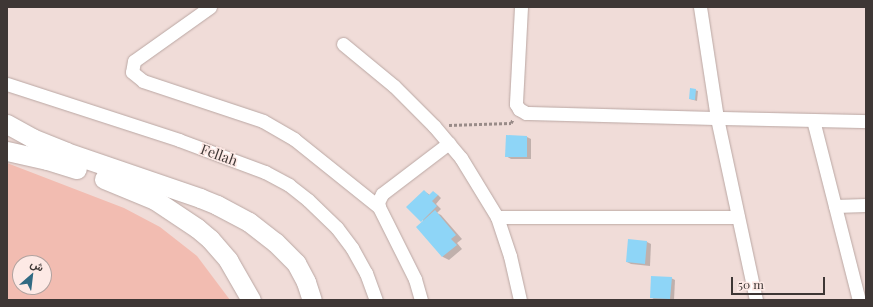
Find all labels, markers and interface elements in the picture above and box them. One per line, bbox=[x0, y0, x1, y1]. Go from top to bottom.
street label: Fellah bbox=[198, 141, 240, 169]
north arrow bbox=[12, 255, 52, 295]
text: ش bbox=[28, 255, 47, 275]
scale bar bbox=[733, 269, 827, 295]
text: 50 m bbox=[738, 276, 764, 292]

